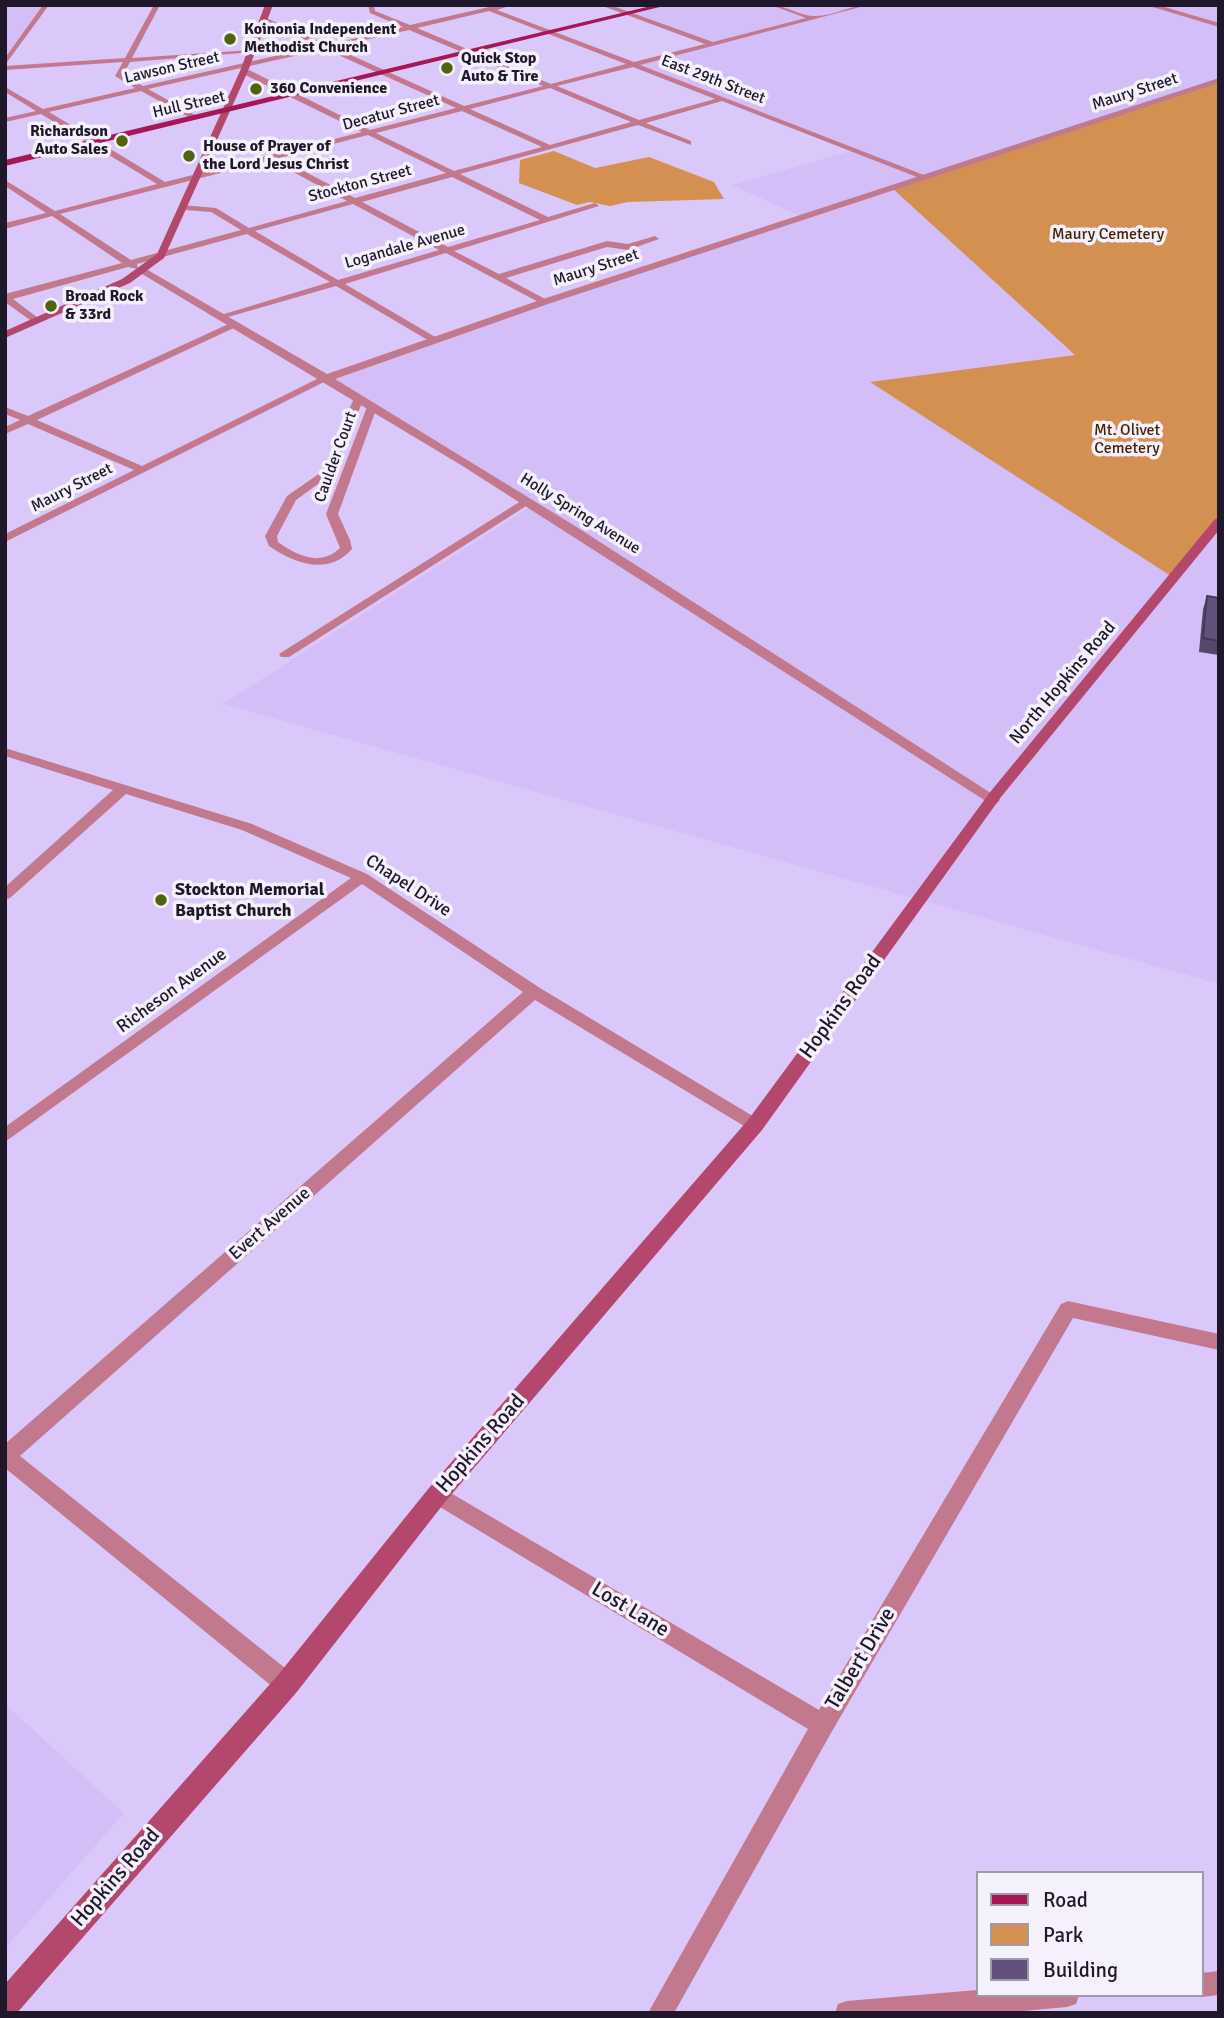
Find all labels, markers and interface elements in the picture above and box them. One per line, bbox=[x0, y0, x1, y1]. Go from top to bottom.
place label: Koinonia Independent Methodist Church bbox=[244, 20, 396, 58]
marker: Koinonia Independent Methodist Church bbox=[222, 31, 238, 47]
street label: Lawson Street bbox=[123, 48, 221, 88]
place label: Quick Stop Auto & Tire bbox=[461, 49, 539, 87]
street label: East 29th Street bbox=[658, 51, 768, 109]
marker: Quick Stop Auto & Tire bbox=[439, 60, 455, 76]
street label: Maury Street bbox=[1090, 69, 1180, 115]
place label: 360 Convenience bbox=[270, 79, 387, 99]
marker: 360 Convenience bbox=[248, 81, 264, 97]
street label: Hull Street bbox=[151, 87, 227, 123]
street label: Decatur Street bbox=[341, 91, 441, 135]
place label: Richardson Auto Sales bbox=[30, 122, 108, 160]
marker: Richardson Auto Sales bbox=[114, 133, 130, 149]
place label: House of Prayer of the Lord Jesus Christ bbox=[203, 137, 349, 175]
marker: House of Prayer of the Lord Jesus Christ bbox=[181, 148, 197, 164]
street label: Stockton Street bbox=[306, 161, 414, 207]
street label: Logandale Avenue bbox=[343, 221, 467, 273]
park label: Maury Cemetery bbox=[1052, 225, 1164, 245]
street label: Maury Street bbox=[551, 245, 641, 291]
place label: Broad Rock & 33rd bbox=[65, 287, 143, 325]
marker: Broad Rock & 33rd bbox=[43, 298, 59, 314]
street label: Caulder Court bbox=[311, 409, 361, 505]
park label: Mt. Olivet Cemetery bbox=[1094, 421, 1160, 459]
street label: Maury Street bbox=[28, 459, 116, 517]
street label: Holly Spring Avenue bbox=[517, 469, 643, 559]
street label: North Hopkins Road bbox=[1005, 617, 1121, 749]
street label: Chapel Drive bbox=[361, 850, 455, 922]
place label: Stockton Memorial Baptist Church bbox=[175, 879, 324, 922]
marker: Stockton Memorial Baptist Church bbox=[153, 892, 169, 908]
street label: Richeson Avenue bbox=[113, 944, 231, 1038]
street label: Hopkins Road bbox=[795, 950, 887, 1064]
street label: Evert Avenue bbox=[225, 1183, 315, 1265]
street label: Hopkins Road bbox=[431, 1390, 531, 1498]
street label: Lost Lane bbox=[587, 1577, 673, 1643]
street label: Talbert Drive bbox=[821, 1604, 901, 1714]
street label: Hopkins Road bbox=[66, 1824, 166, 1932]
legend bbox=[976, 1871, 1203, 1997]
text: Road bbox=[1043, 1887, 1088, 1913]
text: Park bbox=[1043, 1922, 1083, 1948]
text: Building bbox=[1043, 1957, 1118, 1983]

